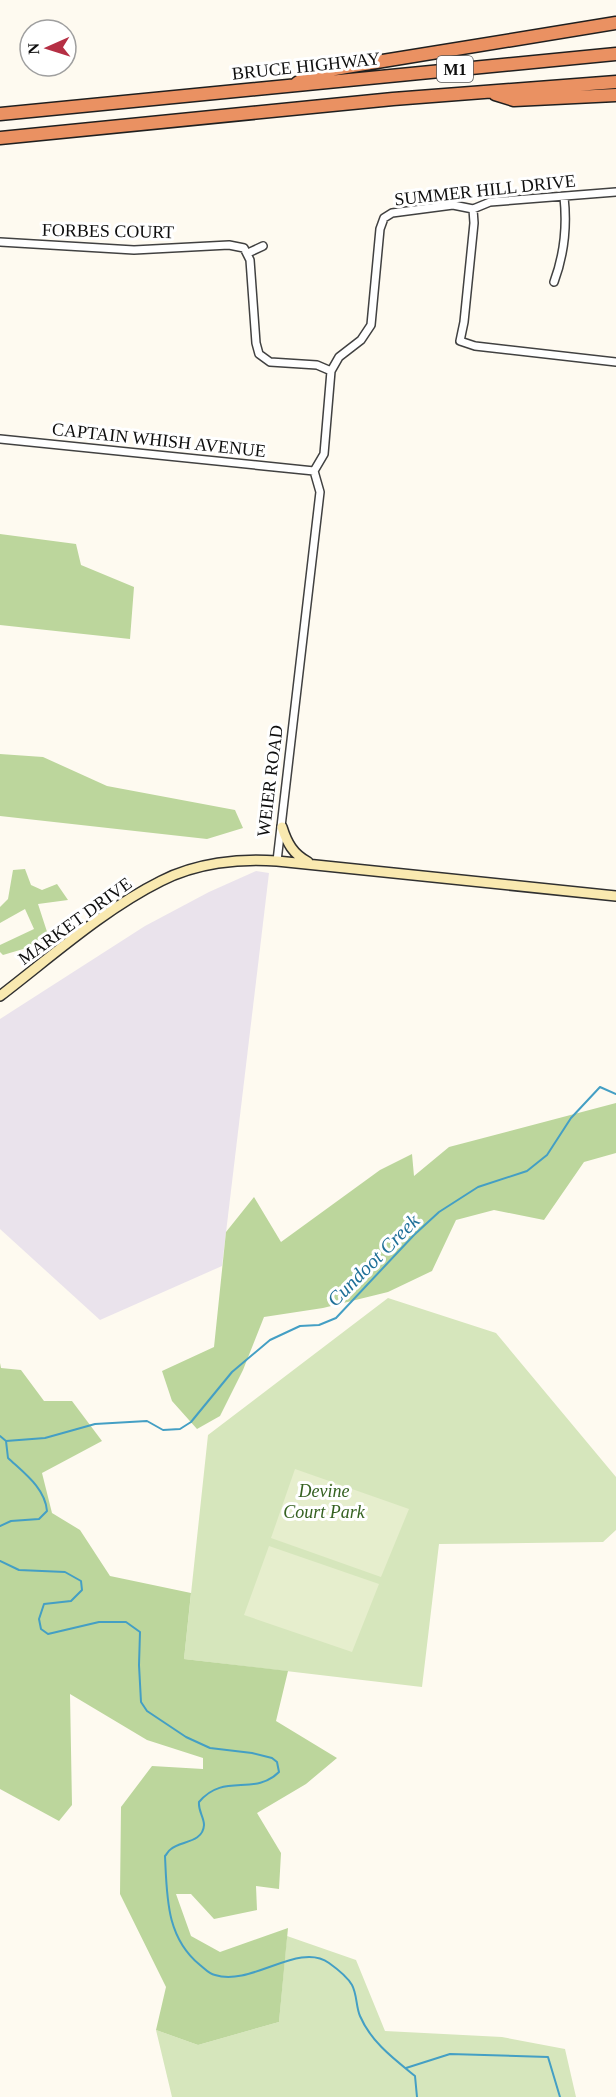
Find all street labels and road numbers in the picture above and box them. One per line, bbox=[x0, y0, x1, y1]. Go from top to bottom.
street label: BRUCE HIGHWAY bbox=[231, 48, 381, 84]
road number: M1 bbox=[437, 56, 473, 82]
street label: SUMMER HILL DRIVE bbox=[393, 171, 577, 209]
street label: FORBES COURT bbox=[42, 220, 174, 242]
street label: CAPTAIN WHISH AVENUE bbox=[51, 419, 267, 461]
street label: WEIER ROAD bbox=[253, 724, 287, 838]
street label: MARKET DRIVE bbox=[14, 873, 136, 969]

